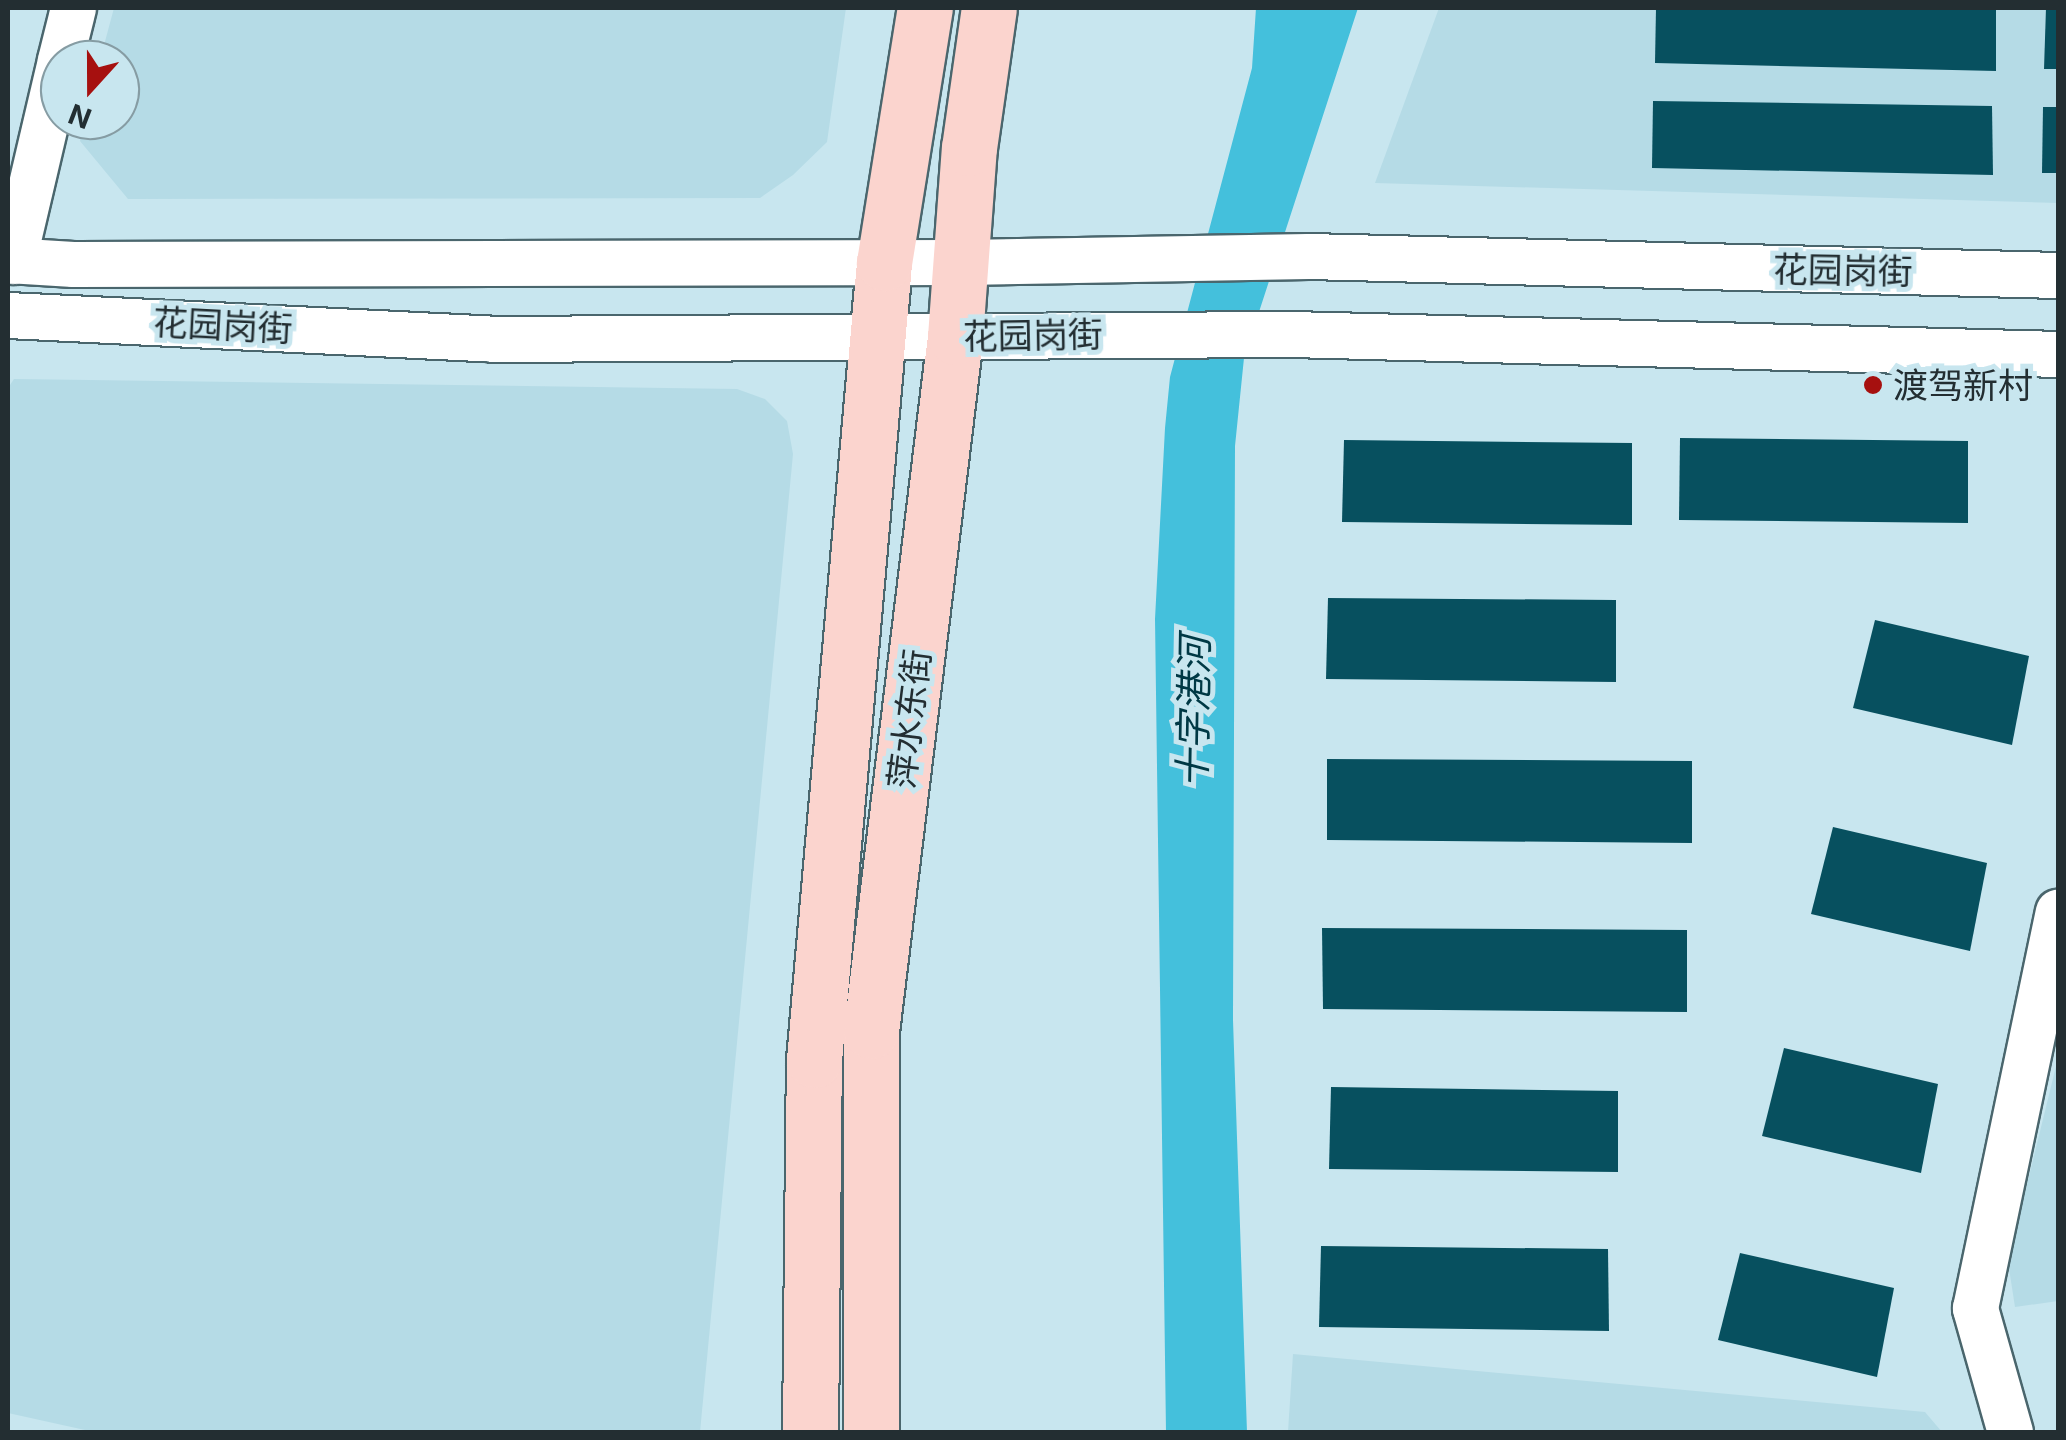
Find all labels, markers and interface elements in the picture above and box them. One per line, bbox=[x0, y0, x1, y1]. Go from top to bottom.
north arrow bbox=[40, 40, 140, 140]
text: N bbox=[64, 96, 96, 136]
street label: 花园岗街 bbox=[1773, 248, 1913, 292]
street label: 花园岗街 bbox=[152, 300, 294, 350]
street label: 花园岗街 bbox=[963, 313, 1103, 357]
place label: 渡驾新村 bbox=[1893, 364, 2033, 406]
marker: 渡驾新村 bbox=[1862, 374, 1884, 396]
water label: 十字港河 bbox=[1170, 636, 1218, 788]
street label: 萍水东街 bbox=[880, 647, 938, 791]

